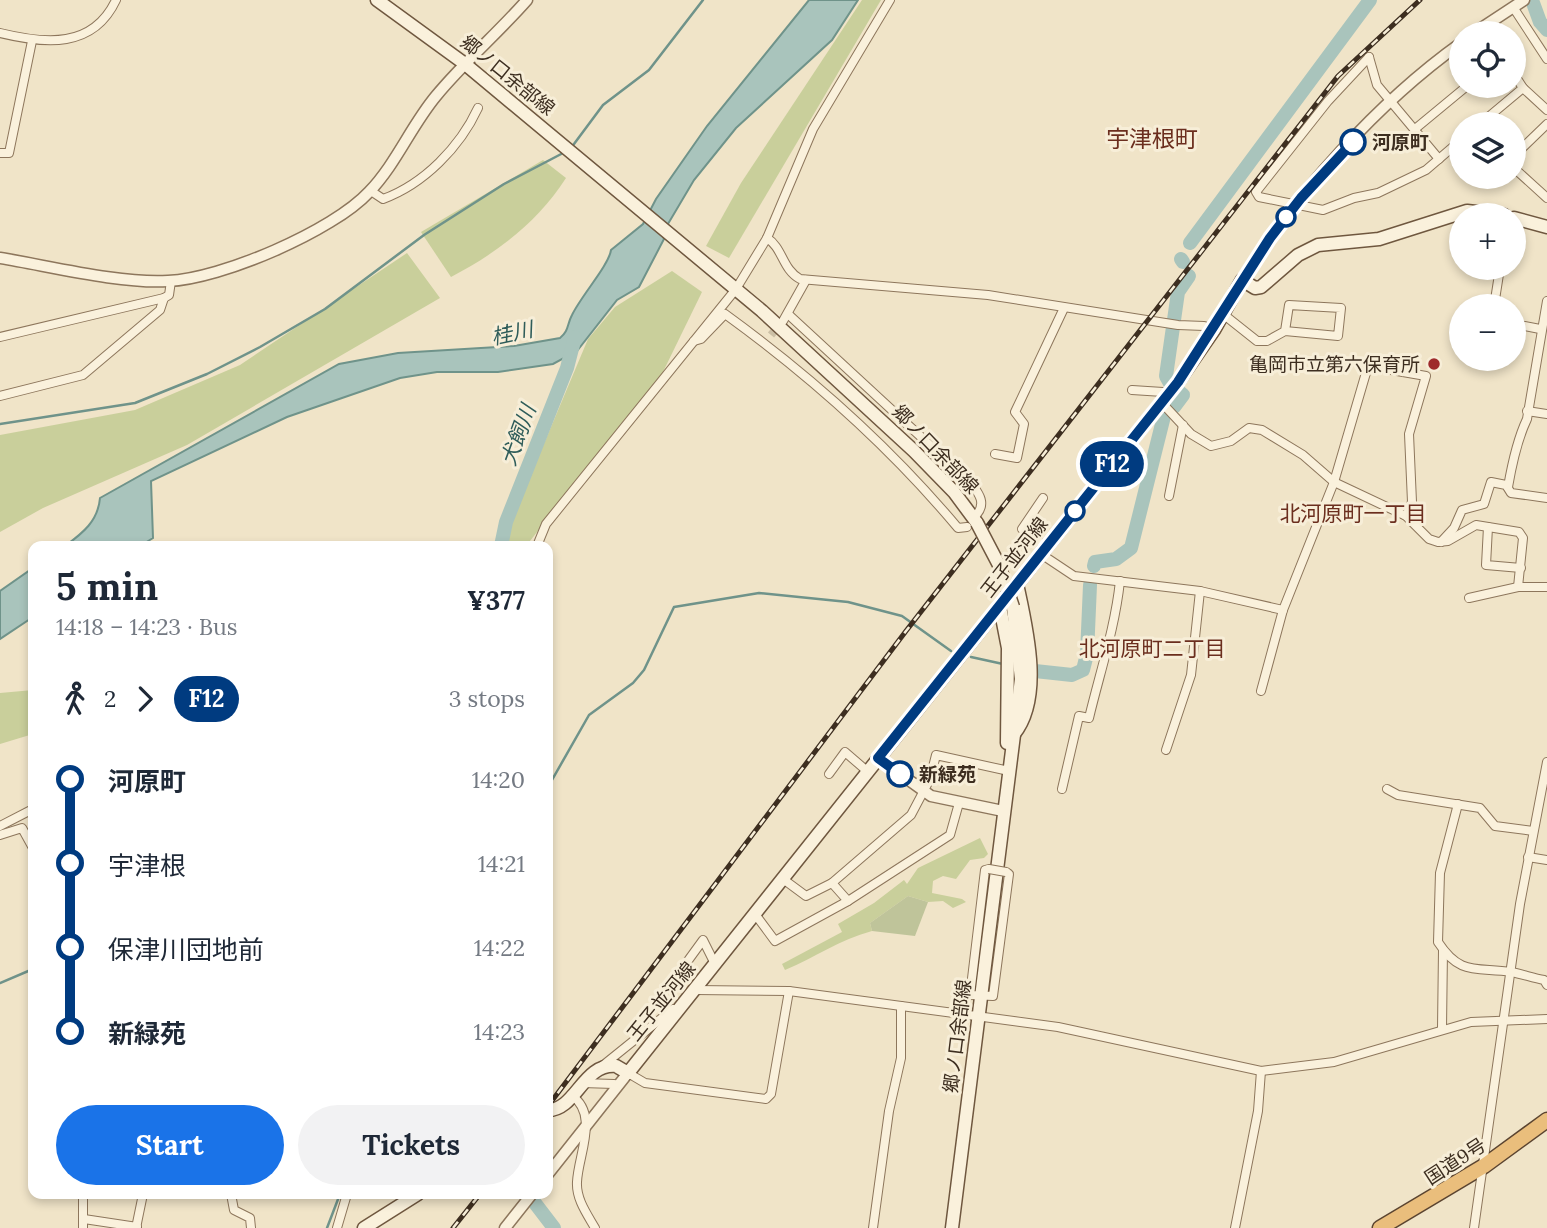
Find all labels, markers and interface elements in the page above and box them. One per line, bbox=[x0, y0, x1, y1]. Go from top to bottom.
map controls bbox=[1449, 21, 1526, 371]
button: locate bbox=[1449, 21, 1526, 98]
street label: 郷ノ口余部線 bbox=[456, 30, 560, 120]
button: layers bbox=[1449, 112, 1526, 189]
district label: 宇津根町 bbox=[1106, 124, 1198, 153]
marker: 河原町 bbox=[1340, 129, 1366, 155]
place label: 河原町 bbox=[1372, 130, 1429, 154]
button: + bbox=[1449, 203, 1526, 280]
unlabelled marker bbox=[1276, 207, 1296, 227]
button: − bbox=[1449, 294, 1526, 371]
water label: 桂川 bbox=[489, 315, 537, 351]
place label: 亀岡市立第六保育所 bbox=[1249, 352, 1420, 376]
marker: 亀岡市立第六保育所 bbox=[1426, 356, 1442, 372]
water label: 犬飼川 bbox=[495, 399, 542, 469]
street label: 郷ノ口余部線 bbox=[888, 400, 984, 498]
line badge: F12 bbox=[1072, 441, 1152, 487]
text: F12 bbox=[1094, 448, 1130, 479]
district label: 北河原町一丁目 bbox=[1280, 500, 1427, 527]
unlabelled marker bbox=[1065, 501, 1085, 521]
street label: 王子並河線 bbox=[975, 512, 1053, 602]
text: 5 min bbox=[56, 562, 158, 610]
text: ¥377 bbox=[467, 584, 525, 617]
text: 14:18 – 14:23 · Bus bbox=[56, 612, 237, 641]
district label: 北河原町二丁目 bbox=[1079, 635, 1226, 662]
icon: walk bbox=[56, 680, 94, 718]
icon: forward bbox=[126, 680, 164, 718]
text: F12 bbox=[188, 683, 225, 714]
text: 2 bbox=[104, 684, 116, 713]
text: 3 stops bbox=[449, 684, 525, 713]
marker: 新緑苑 bbox=[887, 761, 913, 787]
place label: 新緑苑 bbox=[919, 762, 976, 786]
text: 河原町 bbox=[108, 765, 186, 798]
text: 14:20 bbox=[472, 765, 525, 794]
text: 宇津根 bbox=[108, 849, 186, 882]
text: 14:21 bbox=[478, 849, 525, 878]
text: 保津川団地前 bbox=[108, 933, 264, 966]
text: 14:22 bbox=[474, 933, 525, 962]
street label: 王子並河線 bbox=[622, 957, 700, 1045]
street label: 郷ノ口余部線 bbox=[938, 978, 976, 1094]
text: 新緑苑 bbox=[108, 1017, 186, 1050]
text: 14:23 bbox=[474, 1017, 525, 1046]
button: Start bbox=[56, 1105, 284, 1185]
button: Tickets bbox=[298, 1105, 525, 1185]
street label: 国道9号 bbox=[1420, 1132, 1490, 1190]

